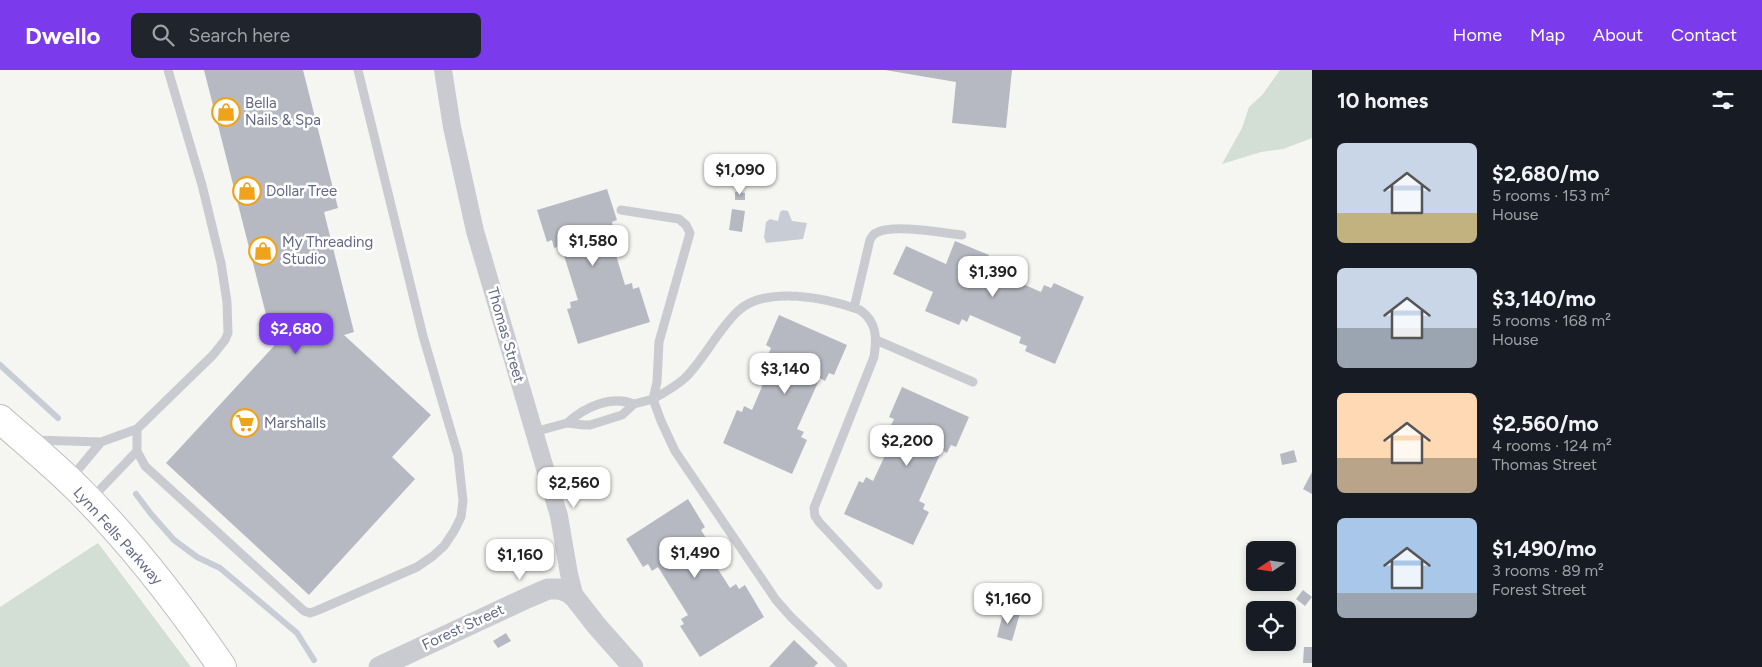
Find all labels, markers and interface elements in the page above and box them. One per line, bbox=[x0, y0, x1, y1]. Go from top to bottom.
search box bbox=[131, 13, 481, 58]
text: Dwello bbox=[25, 21, 101, 50]
icon: search bbox=[149, 21, 177, 49]
text: Search here bbox=[189, 24, 290, 47]
text: Home bbox=[1453, 24, 1502, 46]
text: Map bbox=[1530, 24, 1565, 46]
text: About bbox=[1593, 24, 1643, 46]
text: Contact bbox=[1671, 24, 1737, 46]
icon: filters bbox=[1709, 86, 1737, 114]
text: 10 homes bbox=[1337, 88, 1428, 113]
place label: Bella Nails & Spa bbox=[245, 94, 321, 129]
shop icon: Bella Nails & Spa bbox=[211, 97, 241, 127]
pin: $1,090 bbox=[699, 154, 781, 196]
text: $1,090 bbox=[715, 160, 765, 179]
text: $2,680/mo bbox=[1492, 161, 1599, 186]
icon: home bbox=[1377, 163, 1437, 223]
shop icon: Dollar Tree bbox=[232, 176, 262, 206]
place label: Dollar Tree bbox=[266, 182, 337, 200]
text: 5 rooms · 153 m² bbox=[1492, 186, 1610, 205]
text: House bbox=[1492, 205, 1538, 224]
pin: $1,580 bbox=[552, 224, 634, 267]
text: $1,580 bbox=[568, 231, 618, 250]
place label: My Threading Studio bbox=[282, 233, 373, 268]
shop icon: My Threading Studio bbox=[248, 236, 278, 266]
pin: $1,390 bbox=[952, 256, 1034, 298]
text: $1,390 bbox=[969, 262, 1017, 281]
street label: Thomas Street bbox=[484, 285, 528, 385]
text: $3,140/mo bbox=[1492, 286, 1596, 311]
icon: home bbox=[1377, 288, 1437, 348]
text: 5 rooms · 168 m² bbox=[1492, 311, 1611, 330]
pin: $2,680 bbox=[255, 312, 337, 355]
text: $2,680 bbox=[270, 319, 322, 338]
text: House bbox=[1492, 330, 1538, 349]
pin: $3,140 bbox=[744, 352, 826, 395]
text: $3,140 bbox=[760, 359, 810, 378]
supermarket icon: Marshalls bbox=[230, 408, 260, 438]
text: $2,560/mo bbox=[1492, 411, 1599, 436]
icon: home bbox=[1377, 413, 1437, 473]
place label: Marshalls bbox=[264, 414, 326, 432]
pin: $2,200 bbox=[866, 424, 948, 467]
text: $2,200 bbox=[881, 431, 933, 450]
text: 4 rooms · 124 m² bbox=[1492, 436, 1612, 455]
text: Thomas Street bbox=[1492, 455, 1597, 474]
pin: $2,560 bbox=[533, 466, 615, 509]
text: $2,560 bbox=[548, 473, 600, 492]
street label: Lynn Fells Parkway bbox=[69, 483, 167, 589]
pin: $1,490 bbox=[654, 536, 736, 579]
text: $1,490/mo bbox=[1492, 536, 1597, 561]
pin: $1,160 bbox=[479, 538, 561, 581]
icon: home bbox=[1377, 538, 1437, 598]
north arrow bbox=[1246, 541, 1296, 591]
map controls bbox=[1246, 541, 1296, 651]
text: $1,490 bbox=[670, 543, 720, 562]
text: $1,160 bbox=[497, 545, 543, 564]
text: 3 rooms · 89 m² bbox=[1492, 561, 1604, 580]
text: Forest Street bbox=[1492, 580, 1586, 599]
pin: $1,160 bbox=[967, 582, 1049, 625]
text: $1,160 bbox=[985, 589, 1031, 608]
street label: Forest Street bbox=[419, 600, 507, 654]
button: locate bbox=[1246, 601, 1296, 651]

